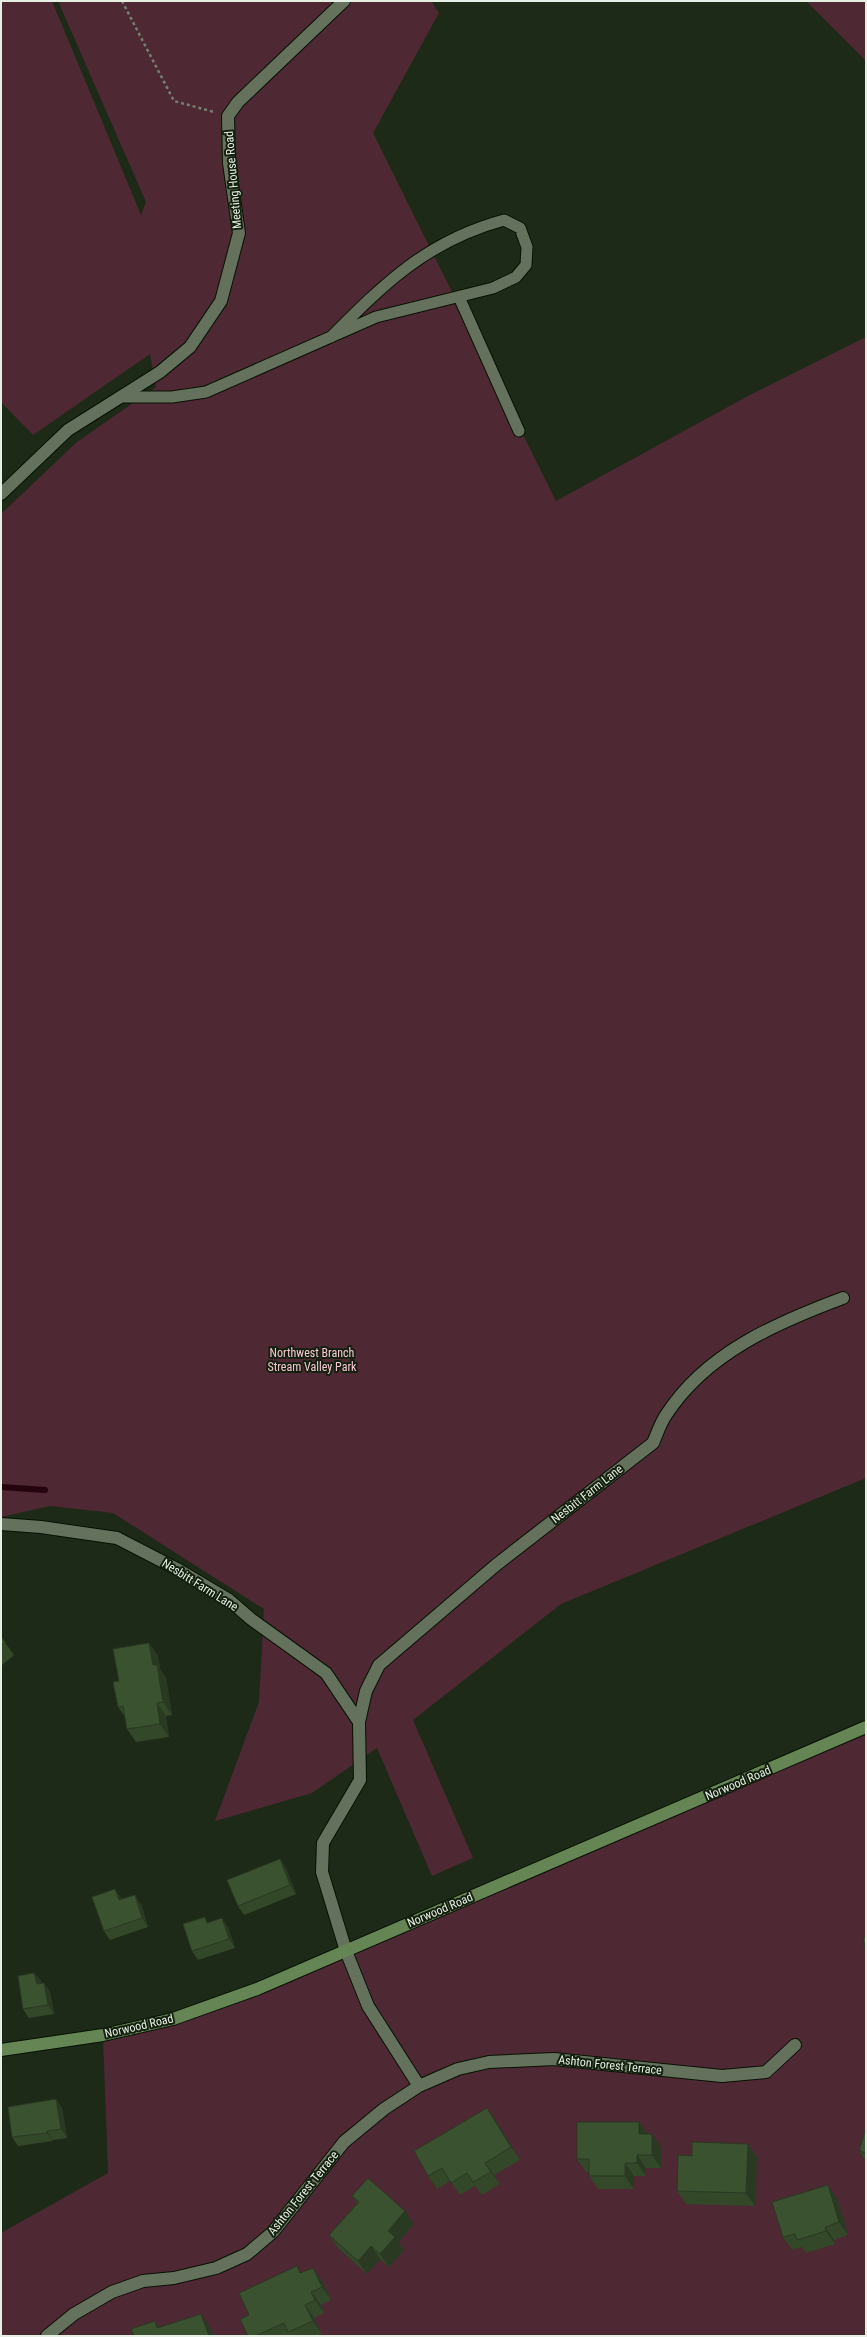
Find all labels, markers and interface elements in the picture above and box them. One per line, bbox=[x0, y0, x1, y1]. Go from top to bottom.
street label: Meeting House Road bbox=[222, 130, 244, 230]
park label: Northwest Branch Stream Valley Park bbox=[268, 1346, 357, 1374]
street label: Nesbitt Farm Lane bbox=[549, 1462, 626, 1526]
street label: Nesbitt Farm Lane bbox=[160, 1556, 241, 1614]
street label: Norwood Road bbox=[703, 1763, 773, 1803]
street label: Norwood Road bbox=[405, 1890, 475, 1930]
street label: Norwood Road bbox=[103, 2011, 175, 2041]
street label: Ashton Forest Terrace bbox=[558, 2053, 663, 2077]
street label: Ashton Forest Terrace bbox=[265, 2148, 341, 2238]

